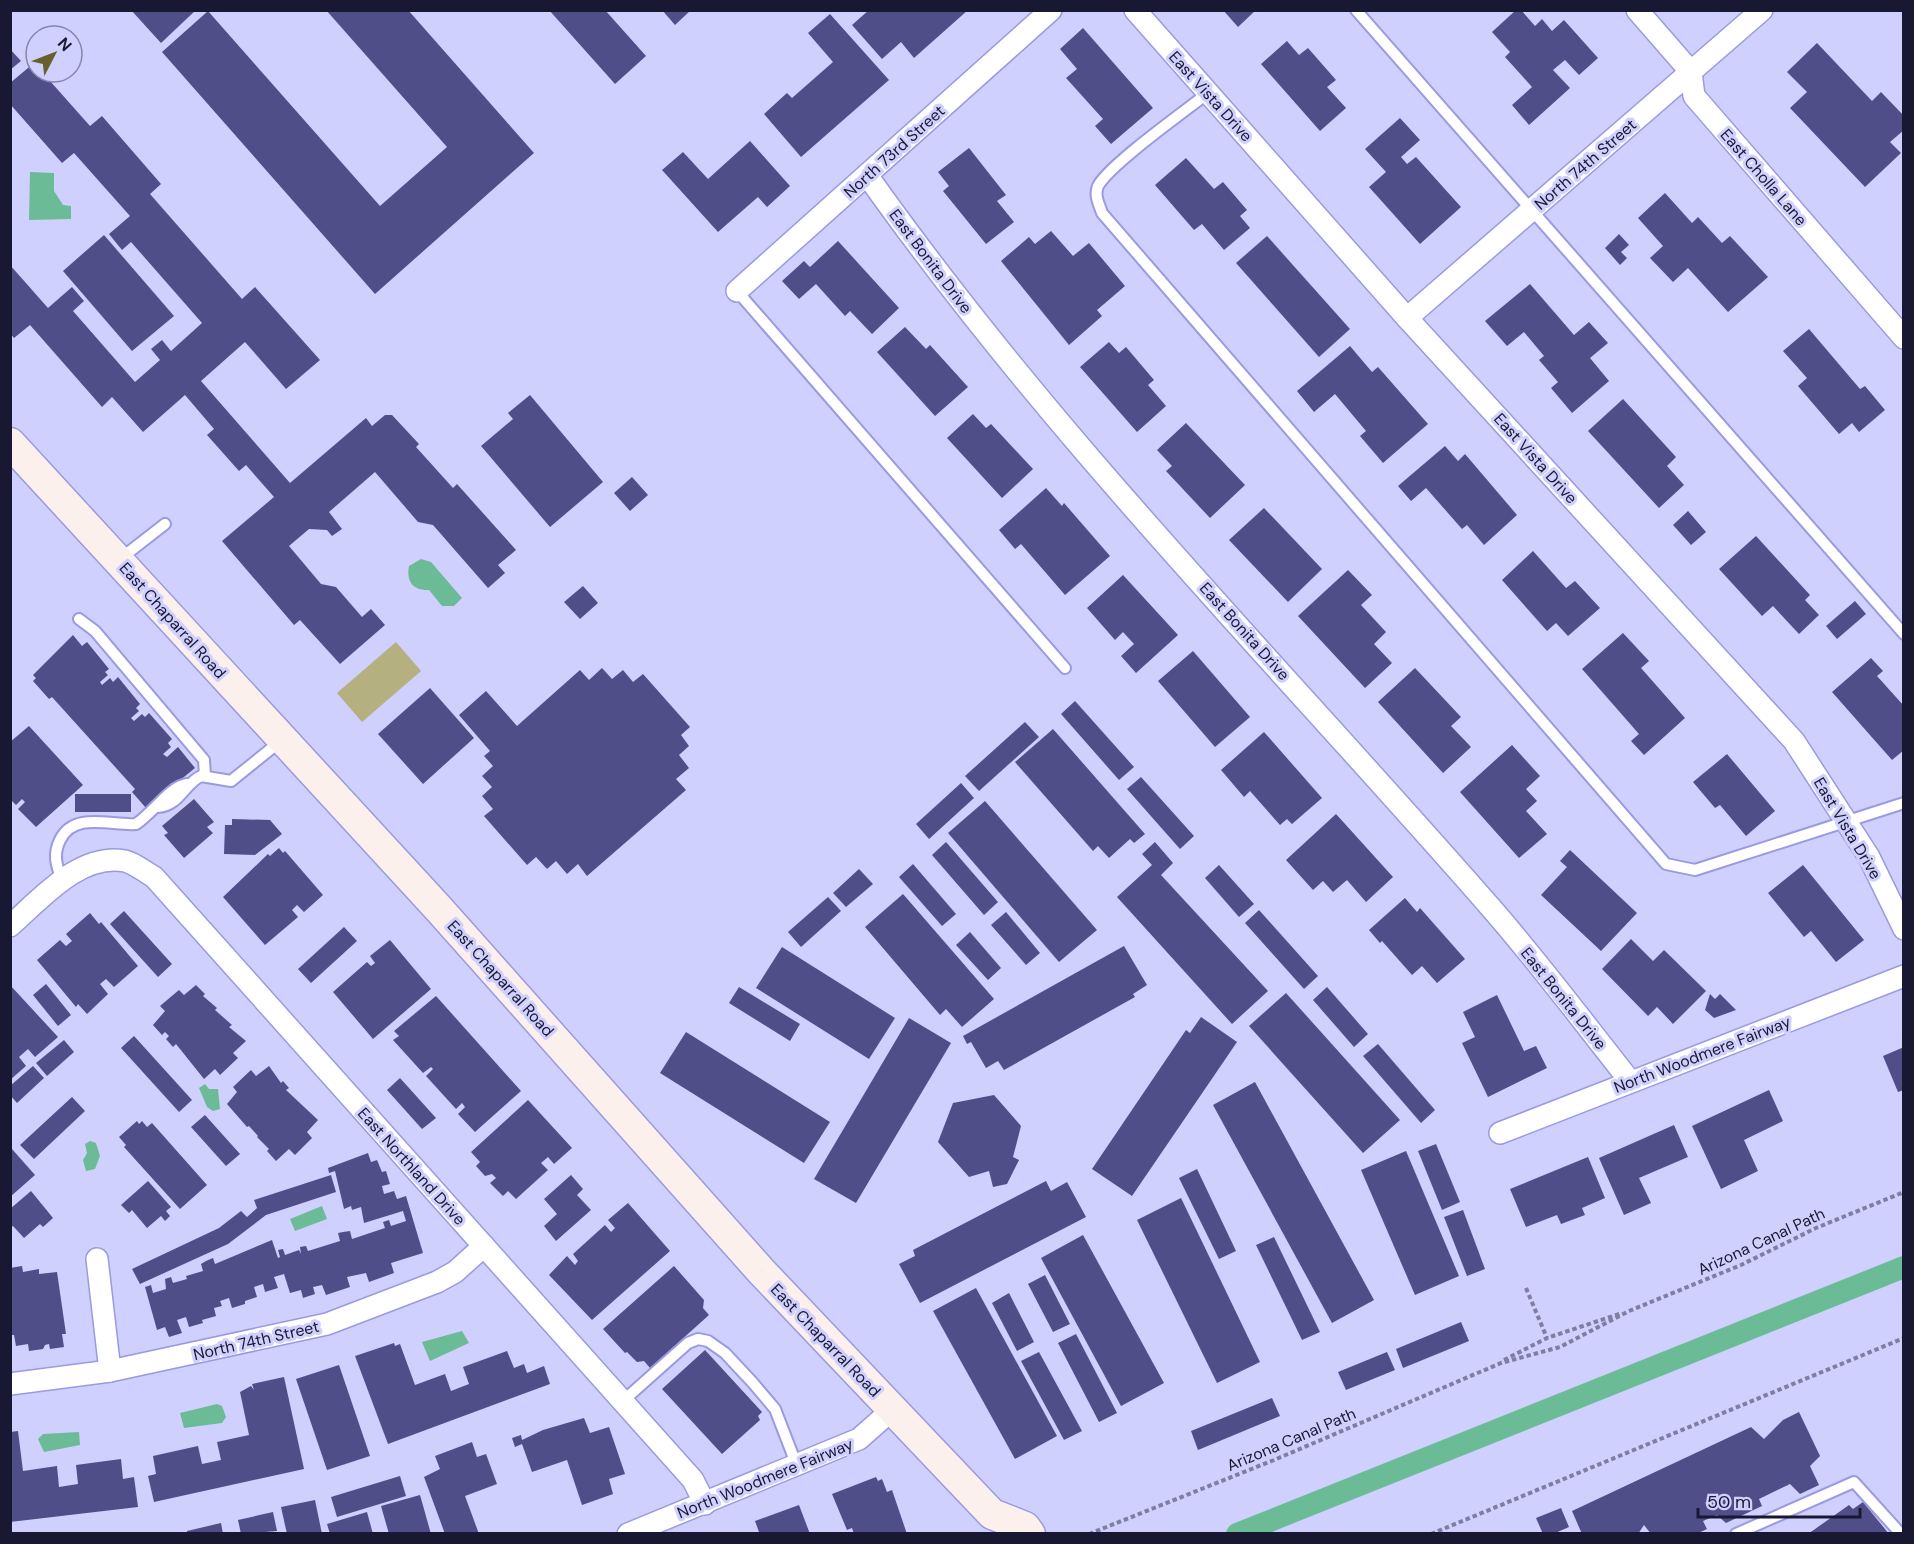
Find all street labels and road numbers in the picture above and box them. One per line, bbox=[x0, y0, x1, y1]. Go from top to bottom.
street label: East Vista Drive bbox=[1164, 46, 1257, 146]
street label: North 73rd Street bbox=[839, 100, 949, 202]
street label: North 74th Street bbox=[1530, 114, 1641, 214]
street label: East Cholla Lane bbox=[1716, 125, 1811, 230]
street label: East Bonita Drive bbox=[885, 205, 977, 318]
street label: East Vista Drive bbox=[1489, 408, 1582, 508]
street label: East Chaparral Road bbox=[115, 558, 231, 683]
street label: East Bonita Drive bbox=[1195, 578, 1294, 685]
street label: East Vista Drive bbox=[1809, 773, 1886, 883]
street label: East Chaparral Road bbox=[443, 916, 559, 1041]
street label: East Bonita Drive bbox=[1516, 943, 1611, 1054]
street label: North Woodmere Fairway bbox=[1611, 1011, 1794, 1098]
street label: East Northland Drive bbox=[353, 1103, 470, 1230]
street label: Arizona Canal Path bbox=[1694, 1203, 1828, 1280]
street label: East Chaparral Road bbox=[766, 1279, 885, 1401]
street label: North 74th Street bbox=[191, 1316, 321, 1365]
street label: Arizona Canal Path bbox=[1224, 1403, 1359, 1476]
street label: North Woodmere Fairway bbox=[674, 1433, 856, 1523]

